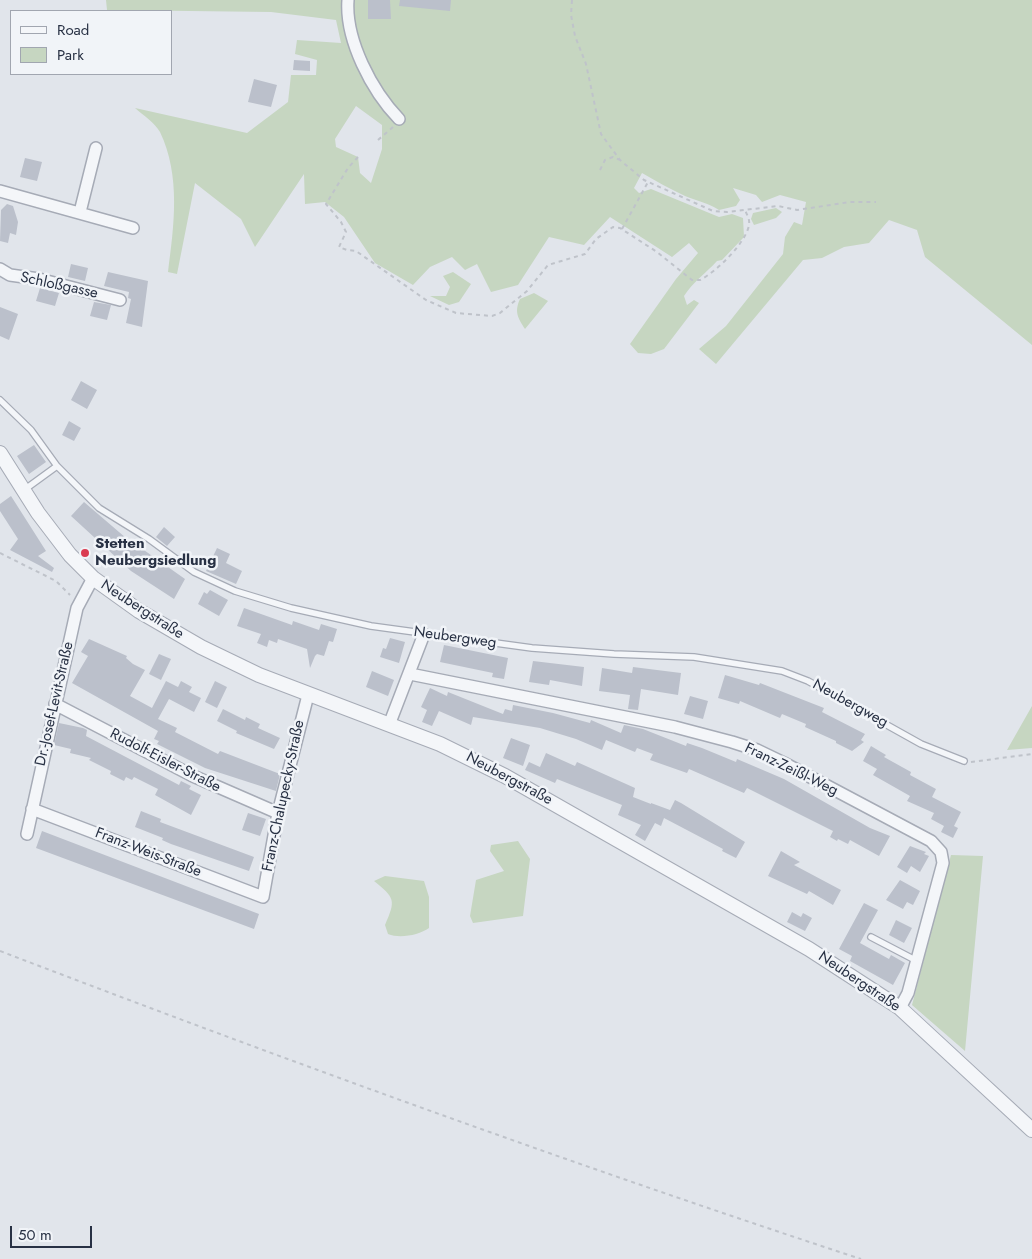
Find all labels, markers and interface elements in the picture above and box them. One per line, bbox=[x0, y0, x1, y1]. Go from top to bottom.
legend bbox=[10, 10, 172, 75]
text: Road bbox=[57, 19, 89, 41]
text: Park bbox=[57, 44, 84, 66]
street label: Schloßgasse bbox=[19, 269, 99, 303]
place label: Stetten Neubergsiedlung bbox=[95, 535, 216, 570]
marker: Stetten Neubergsiedlung bbox=[79, 547, 91, 559]
street label: Neubergstraße bbox=[97, 577, 187, 643]
street label: Neubergweg bbox=[413, 623, 497, 653]
street label: Dr.-Josef-Levit-Straße bbox=[32, 640, 78, 768]
street label: Neubergweg bbox=[809, 676, 891, 732]
street label: Franz-Chalupecky-Straße bbox=[259, 719, 309, 873]
street label: Rudolf-Eisler-Straße bbox=[107, 725, 223, 797]
street label: Franz-Zeißl-Weg bbox=[741, 740, 841, 800]
street label: Neubergstraße bbox=[463, 749, 555, 809]
street label: Franz-Weis-Straße bbox=[92, 824, 204, 882]
street label: Neubergstraße bbox=[815, 948, 903, 1016]
scale bar bbox=[12, 1216, 95, 1248]
text: 50 m bbox=[18, 1224, 52, 1246]

